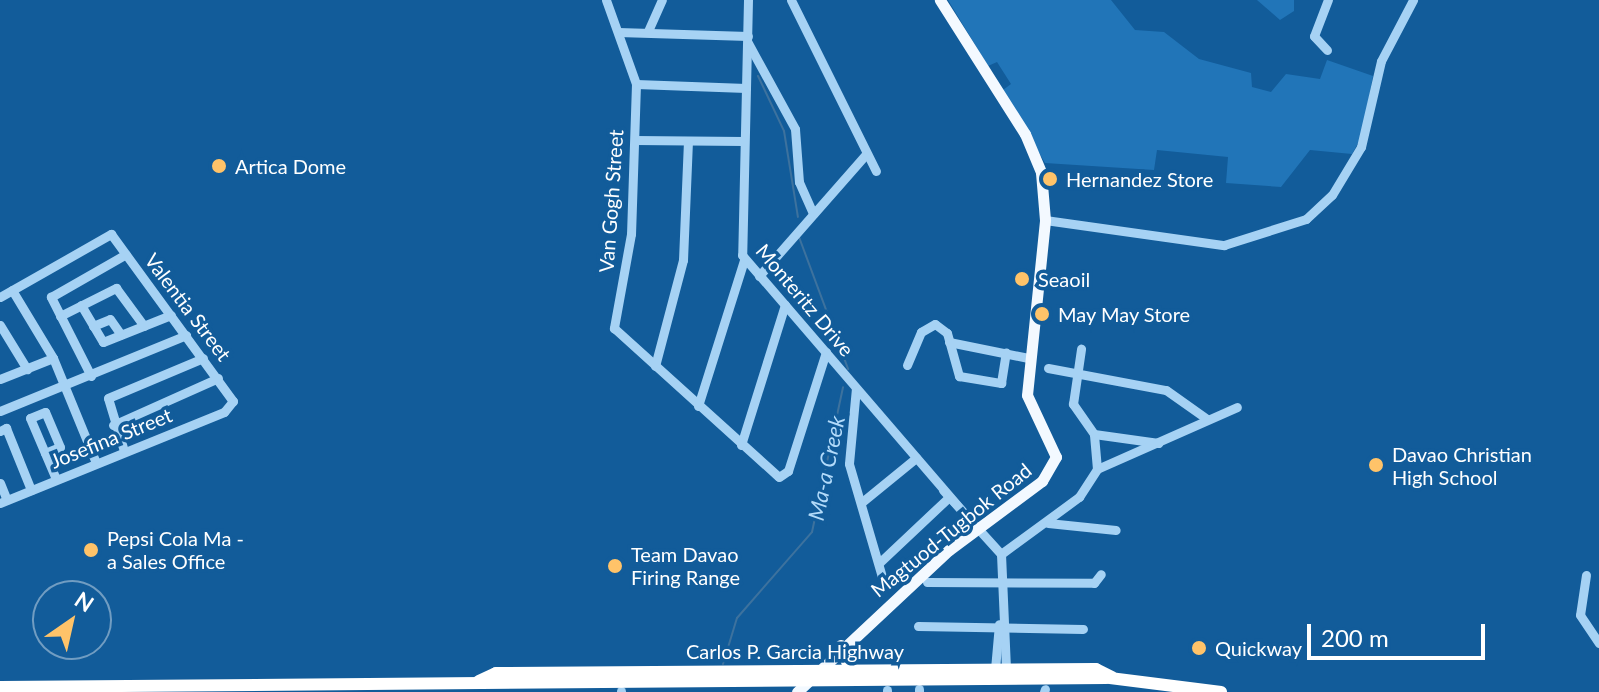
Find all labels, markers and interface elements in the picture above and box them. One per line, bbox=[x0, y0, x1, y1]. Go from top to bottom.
street label: Van Gogh Street bbox=[594, 129, 628, 273]
place label: Artica Dome bbox=[235, 154, 346, 178]
marker: Artica Dome bbox=[210, 157, 228, 175]
place label: Hernandez Store bbox=[1066, 167, 1213, 191]
marker: Hernandez Store bbox=[1041, 170, 1059, 188]
street label: Monteritz Drive bbox=[751, 239, 859, 361]
street label: Valentia Street bbox=[140, 249, 236, 365]
place label: Seaoil bbox=[1038, 267, 1090, 291]
marker: Seaoil bbox=[1013, 270, 1031, 288]
place label: May May Store bbox=[1058, 302, 1191, 326]
marker: May May Store bbox=[1033, 305, 1051, 323]
street label: Josefina Street bbox=[47, 403, 175, 473]
water label: Ma-a Creek bbox=[802, 413, 850, 523]
place label: Davao Christian High School bbox=[1392, 442, 1532, 489]
marker: Davao Christian High School bbox=[1367, 456, 1385, 474]
street label: Magtuod-Tugbok Road bbox=[866, 458, 1036, 602]
place label: Pepsi Cola Ma - a Sales Office bbox=[107, 526, 244, 573]
marker: Pepsi Cola Ma - a Sales Office bbox=[82, 541, 100, 559]
place label: Team Davao Firing Range bbox=[631, 542, 740, 589]
marker: Team Davao Firing Range bbox=[606, 557, 624, 575]
north arrow bbox=[32, 580, 112, 660]
text: N bbox=[70, 585, 99, 617]
scale bar bbox=[1311, 608, 1489, 658]
text: 200 m bbox=[1321, 623, 1389, 652]
place label: Quickway bbox=[1215, 636, 1302, 660]
street label: Carlos P. Garcia Highway bbox=[686, 639, 904, 663]
marker: Quickway bbox=[1190, 639, 1208, 657]

